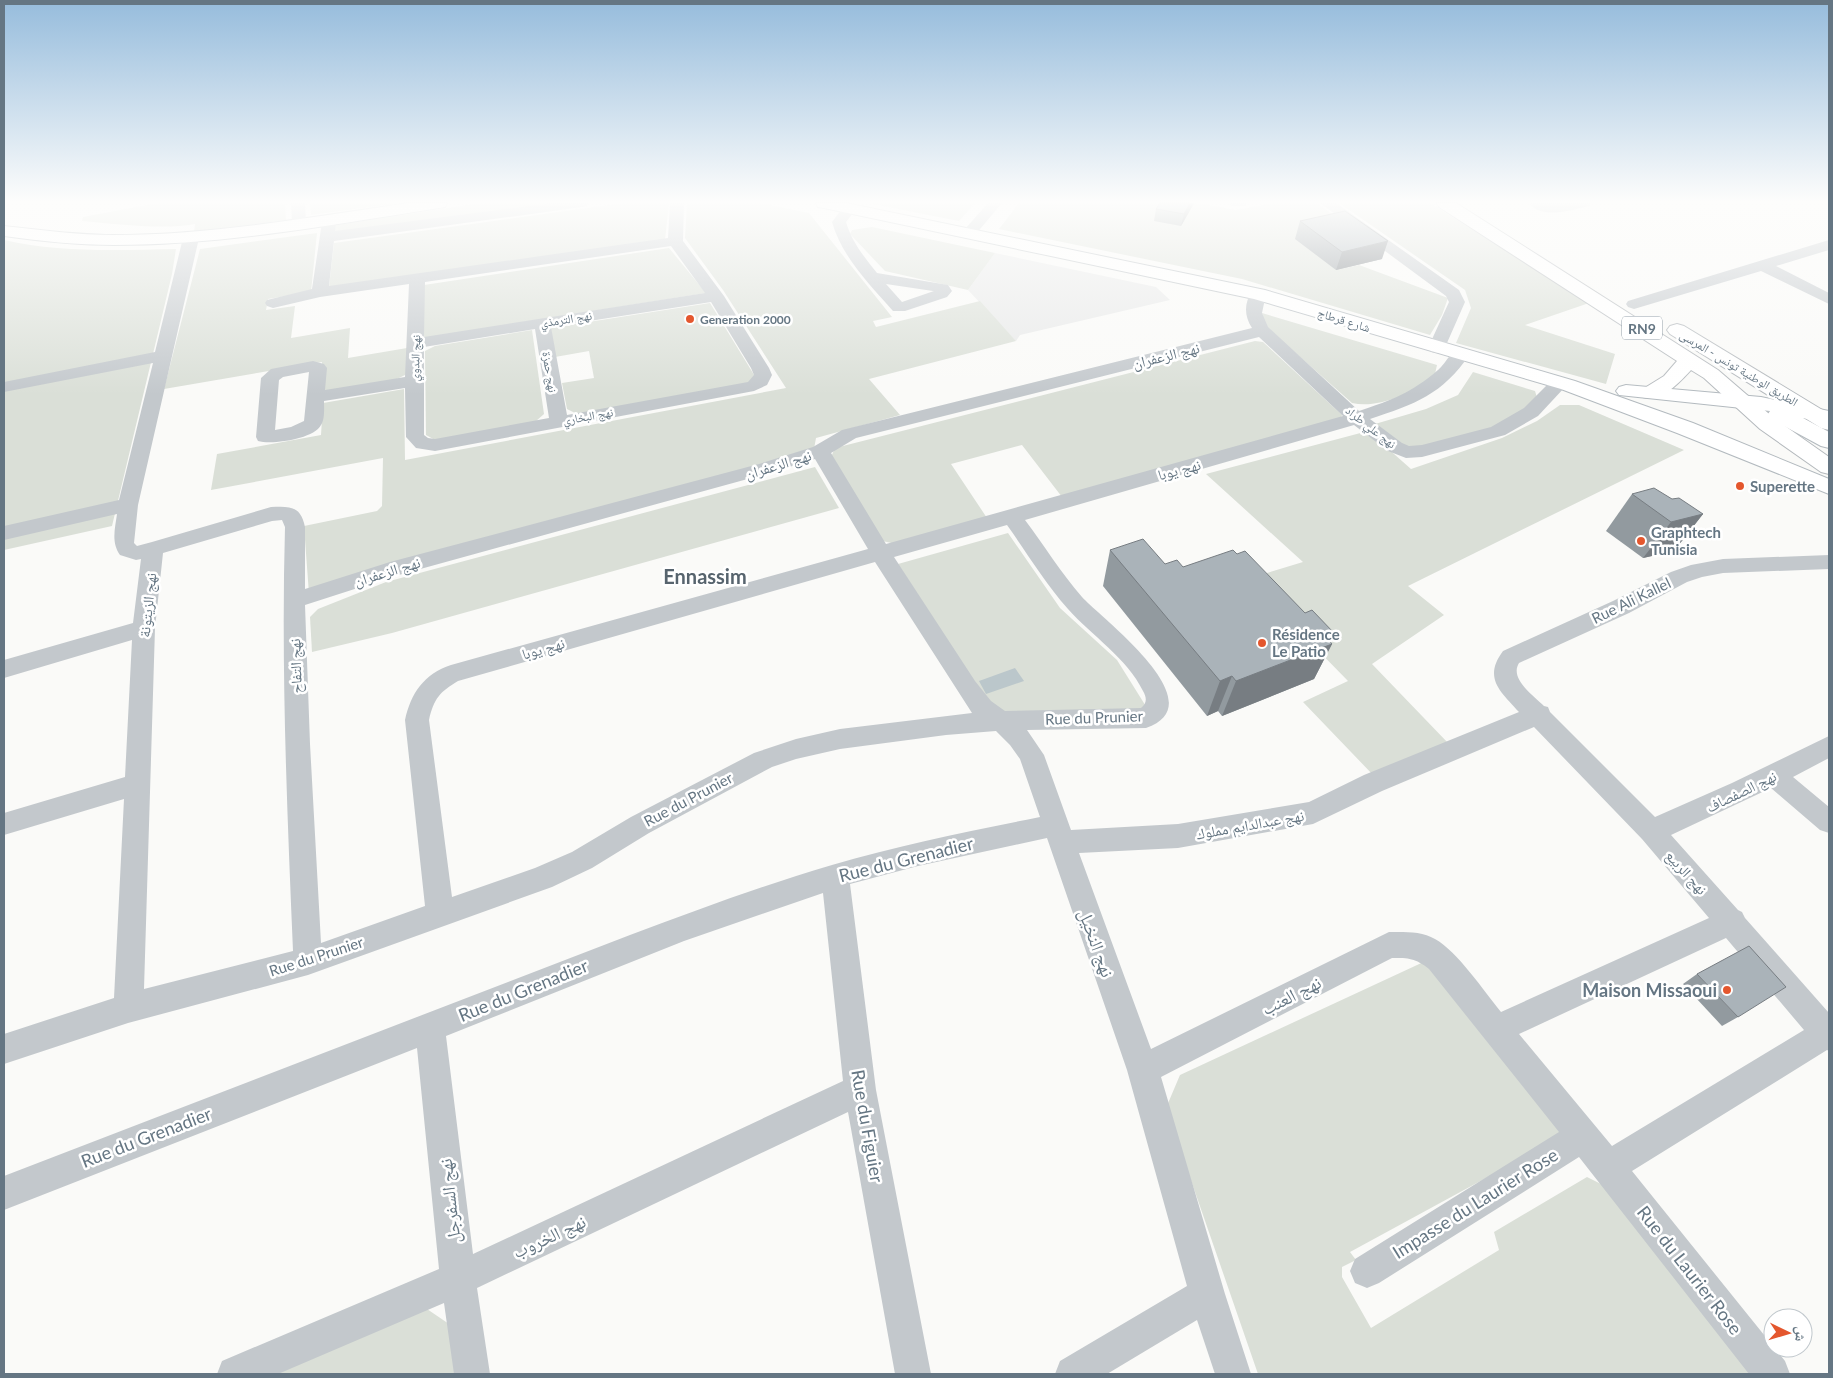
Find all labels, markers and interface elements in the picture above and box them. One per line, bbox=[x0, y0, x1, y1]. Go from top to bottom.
street label: شارع قرطاج bbox=[1316, 305, 1372, 336]
street label: نهج الترمذي bbox=[539, 308, 593, 333]
place label: Generation 2000 bbox=[700, 312, 791, 327]
marker: Generation 2000 bbox=[684, 313, 696, 325]
road number: RN9 bbox=[1622, 316, 1662, 339]
street label: الطريق الوطنية تونس - المرسى bbox=[1677, 327, 1801, 409]
street label: نهج البدوي bbox=[407, 334, 426, 382]
street label: نهج الزعفران bbox=[1131, 338, 1202, 374]
street label: نهج حمزة bbox=[539, 350, 561, 394]
street label: نهج علي طراد bbox=[1341, 403, 1399, 454]
street label: نهج البخاري bbox=[562, 404, 615, 431]
street label: نهج الزعفران bbox=[743, 445, 814, 485]
street label: نهج يوبا bbox=[1156, 455, 1203, 485]
place label: Superette bbox=[1750, 477, 1815, 495]
marker: Superette bbox=[1734, 480, 1746, 492]
place label: Graphtech Tunisia bbox=[1651, 523, 1721, 558]
marker: Graphtech Tunisia bbox=[1635, 535, 1647, 547]
street label: نهج الزعفران bbox=[352, 552, 423, 592]
district label: Ennassim bbox=[663, 564, 747, 588]
street label: نهج الزيتونة bbox=[135, 572, 161, 638]
street label: Rue Ali Kallel bbox=[1589, 573, 1673, 627]
place label: Résidence Le Patio bbox=[1272, 625, 1340, 660]
street label: نهج يوبا bbox=[519, 633, 567, 665]
marker: Résidence Le Patio bbox=[1256, 637, 1268, 649]
street label: نهج التفاح bbox=[285, 638, 307, 694]
street label: Rue du Prunier bbox=[1045, 706, 1144, 728]
street label: نهج الصفصاف bbox=[1703, 766, 1780, 818]
street label: Rue du Prunier bbox=[641, 768, 736, 830]
street label: نهج عبدالدايم مملوك bbox=[1195, 806, 1306, 844]
street label: Rue du Grenadier bbox=[836, 832, 976, 886]
street label: نهج الربيع bbox=[1661, 846, 1711, 899]
street label: نهج النخيل bbox=[1073, 906, 1119, 981]
street label: Rue du Prunier bbox=[267, 932, 366, 980]
street label: Rue du Grenadier bbox=[455, 954, 591, 1026]
street label: نهج العنب bbox=[1258, 971, 1325, 1021]
place label: Maison Missaoui bbox=[1582, 979, 1717, 1001]
marker: Maison Missaoui bbox=[1721, 984, 1733, 996]
street label: Rue du Figuier bbox=[847, 1068, 889, 1184]
street label: Rue du Grenadier bbox=[78, 1102, 215, 1172]
street label: Impasse du Laurier Rose bbox=[1388, 1143, 1562, 1263]
street label: نهج السفرجل bbox=[434, 1157, 466, 1244]
street label: Rue du Laurier Rose bbox=[1633, 1201, 1747, 1339]
street label: نهج الخروب bbox=[509, 1210, 590, 1264]
north arrow bbox=[1763, 1308, 1813, 1358]
text: ش bbox=[1791, 1326, 1811, 1342]

